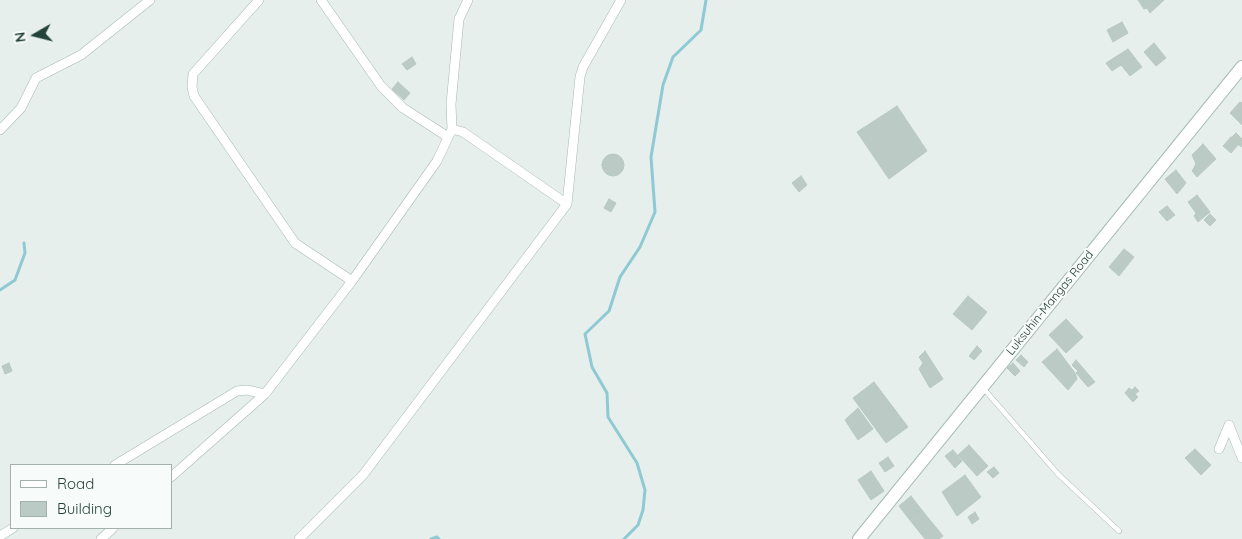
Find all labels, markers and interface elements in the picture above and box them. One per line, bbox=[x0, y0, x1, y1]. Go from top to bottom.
north arrow bbox=[10, 10, 60, 60]
text: N bbox=[11, 31, 30, 43]
street label: Luksuhin-Mangas Road bbox=[1003, 248, 1097, 358]
legend bbox=[10, 464, 172, 529]
text: Road bbox=[57, 474, 94, 493]
text: Building bbox=[57, 499, 112, 518]

